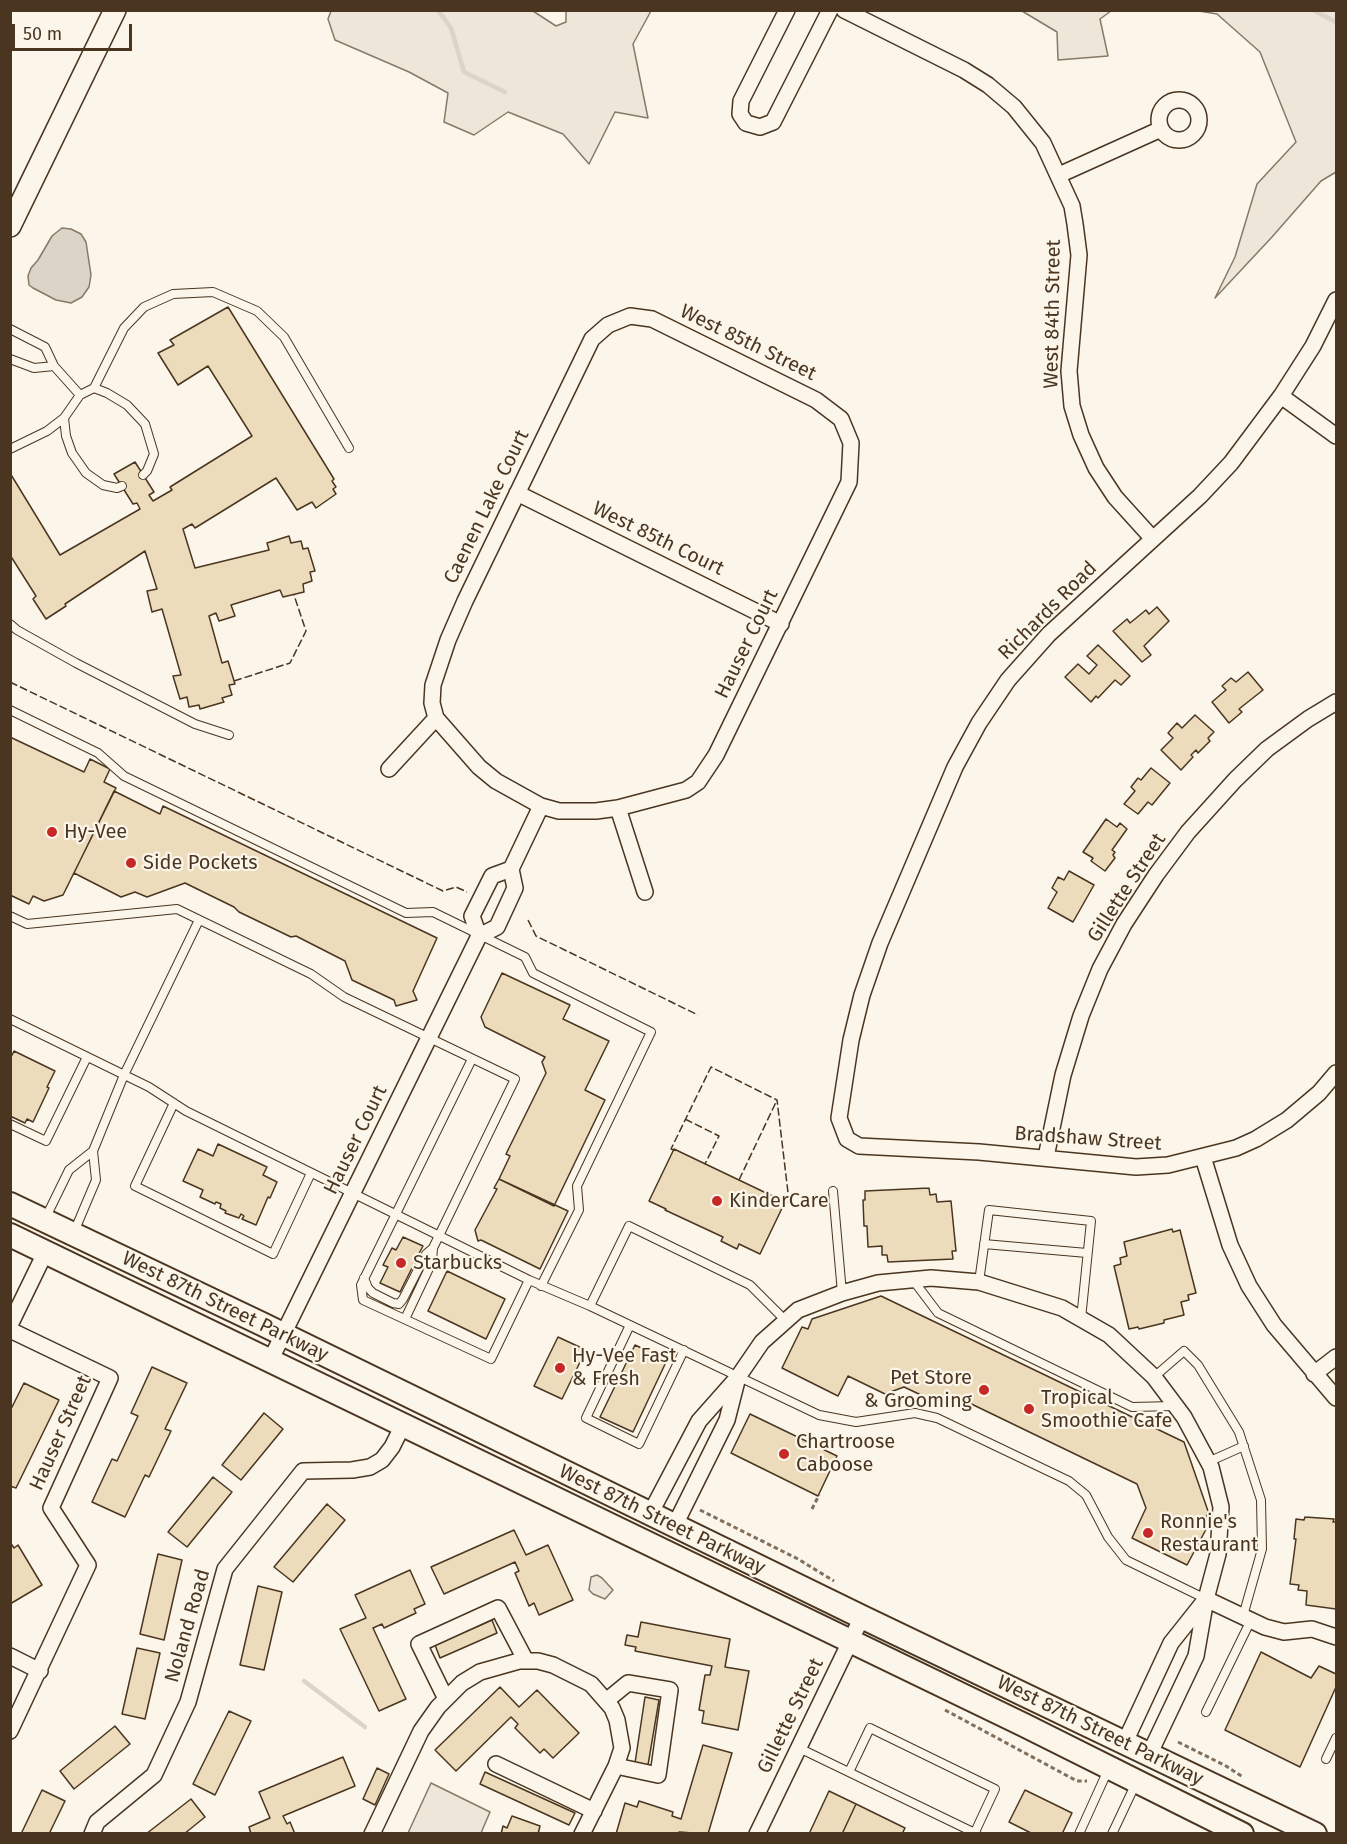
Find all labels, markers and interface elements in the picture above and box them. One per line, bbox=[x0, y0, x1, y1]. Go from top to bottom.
scale bar bbox=[15, 12, 135, 50]
text: 50 m bbox=[23, 23, 62, 45]
street label: West 84th Street bbox=[1040, 239, 1066, 389]
street label: West 85th Street bbox=[676, 300, 820, 386]
street label: Caenen Lake Court bbox=[439, 426, 535, 588]
street label: West 85th Court bbox=[588, 497, 728, 581]
street label: Richards Road bbox=[994, 557, 1102, 665]
street label: Hauser Court bbox=[710, 586, 784, 702]
place label: Hy-Vee bbox=[64, 820, 127, 844]
marker: Hy-Vee bbox=[45, 825, 59, 839]
street label: Gillette Street bbox=[1083, 829, 1171, 947]
place label: Side Pockets bbox=[143, 851, 257, 875]
marker: Side Pockets bbox=[124, 856, 138, 870]
street label: Hauser Court bbox=[319, 1082, 393, 1198]
street label: Bradshaw Street bbox=[1013, 1122, 1163, 1156]
place label: KinderCare bbox=[729, 1189, 829, 1213]
marker: KinderCare bbox=[710, 1194, 724, 1208]
street label: West 87th Street Parkway bbox=[118, 1247, 332, 1367]
place label: Starbucks bbox=[413, 1251, 502, 1275]
marker: Starbucks bbox=[394, 1256, 408, 1270]
place label: Hy-Vee Fast & Fresh bbox=[572, 1344, 676, 1391]
marker: Hy-Vee Fast & Fresh bbox=[553, 1361, 567, 1375]
place label: Pet Store & Grooming bbox=[864, 1366, 972, 1413]
street label: Hauser Street bbox=[25, 1372, 97, 1494]
marker: Pet Store & Grooming bbox=[977, 1383, 991, 1397]
place label: Tropical Smoothie Cafe bbox=[1041, 1386, 1172, 1433]
marker: Tropical Smoothie Cafe bbox=[1022, 1402, 1036, 1416]
place label: Chartroose Caboose bbox=[796, 1430, 895, 1477]
marker: Chartroose Caboose bbox=[777, 1447, 791, 1461]
street label: West 87th Street Parkway bbox=[555, 1460, 769, 1580]
place label: Ronnie's Restaurant bbox=[1160, 1510, 1258, 1557]
marker: Ronnie's Restaurant bbox=[1141, 1526, 1155, 1540]
street label: Noland Road bbox=[160, 1566, 216, 1686]
street label: Gillette Street bbox=[753, 1654, 829, 1778]
street label: West 87th Street Parkway bbox=[993, 1671, 1207, 1791]

